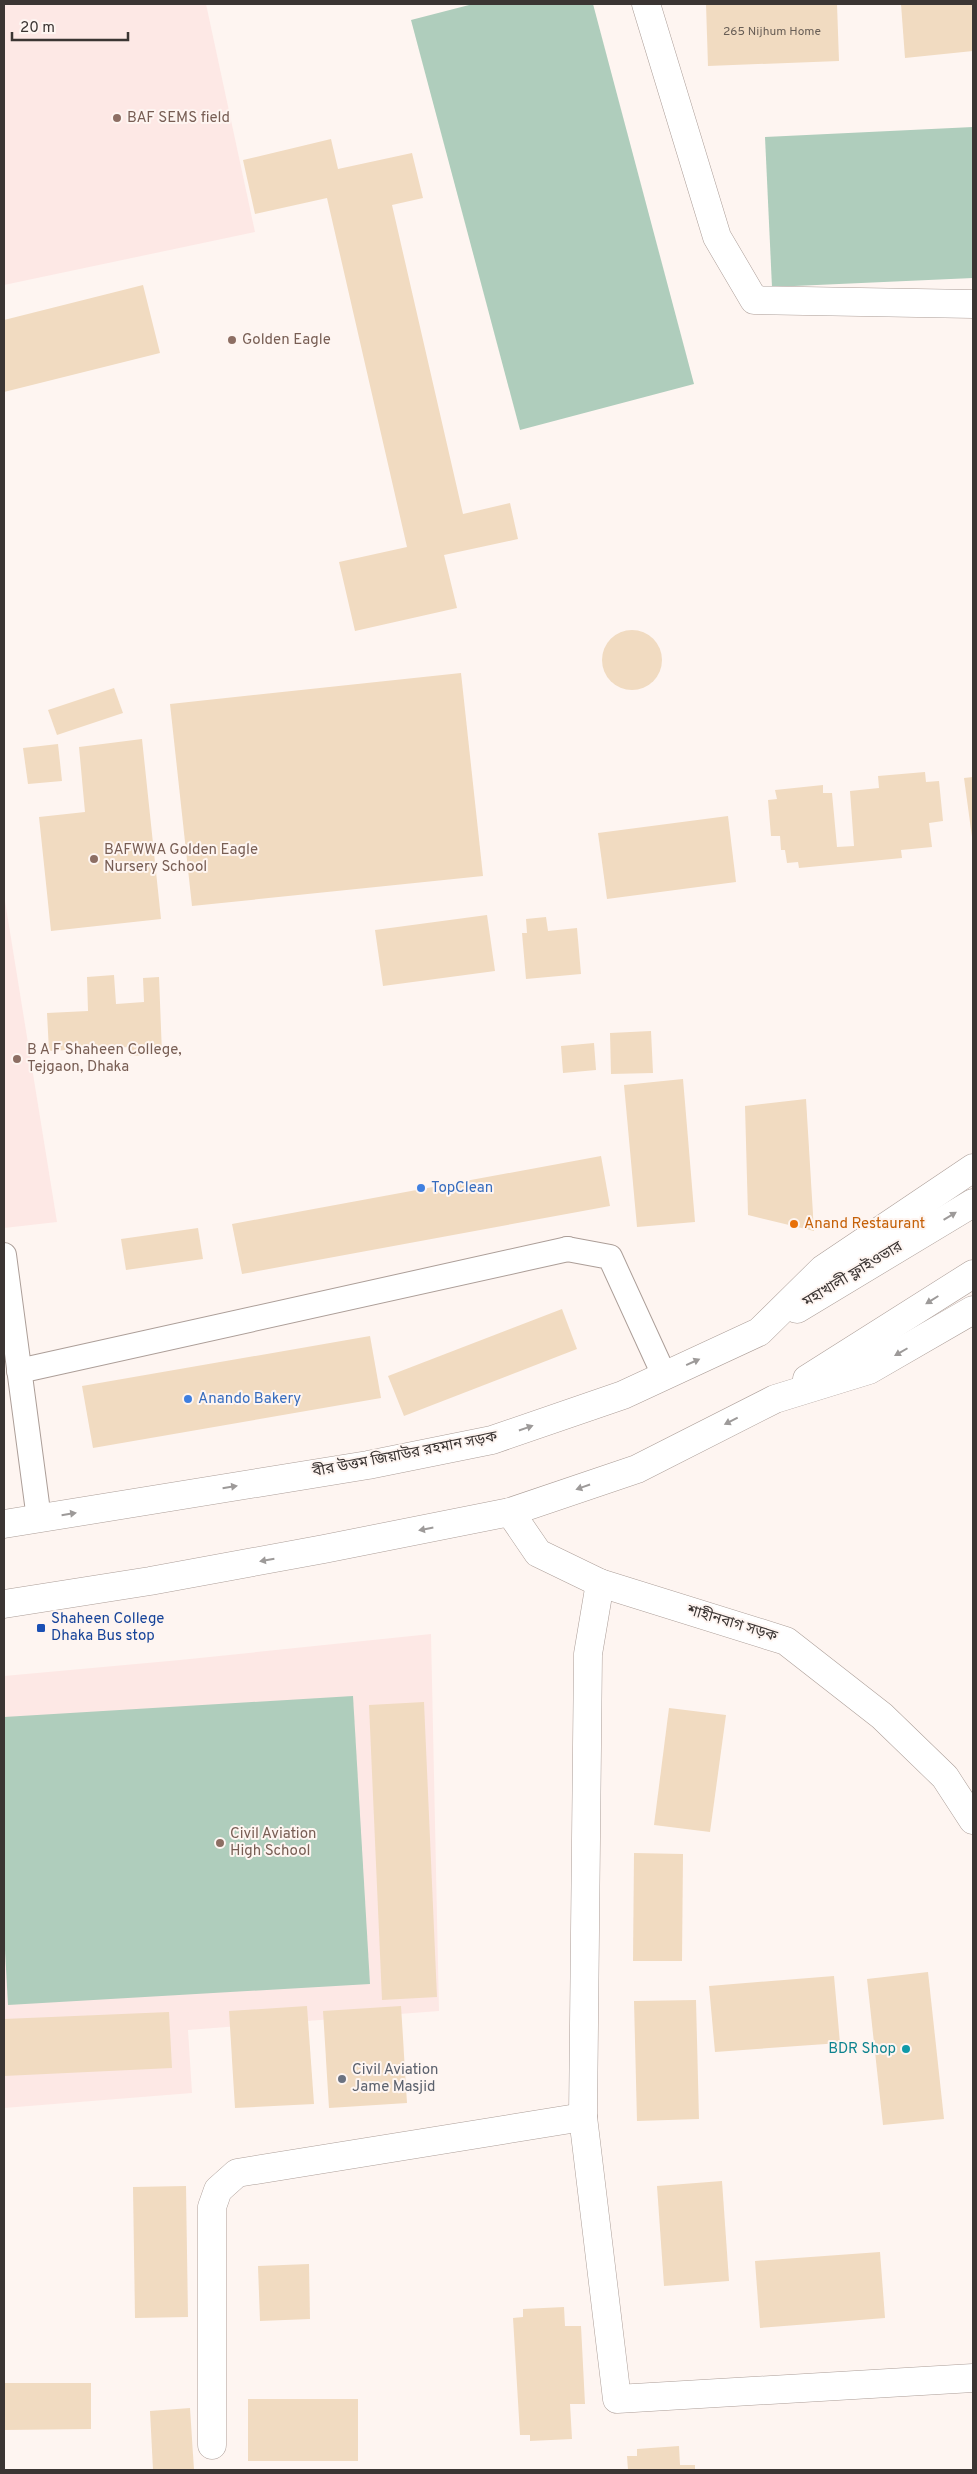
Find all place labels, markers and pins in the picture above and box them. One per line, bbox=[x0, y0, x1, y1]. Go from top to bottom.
place label: BAF SEMS field bbox=[127, 109, 230, 128]
marker: BAF SEMS field bbox=[111, 112, 123, 124]
place label: Golden Eagle bbox=[242, 331, 331, 350]
marker: Golden Eagle bbox=[226, 334, 238, 346]
place label: BAFWWA Golden Eagle Nursery School bbox=[104, 841, 258, 877]
marker: BAFWWA Golden Eagle Nursery School bbox=[88, 853, 100, 865]
place label: B A F Shaheen College, Tejgaon, Dhaka bbox=[27, 1041, 182, 1077]
marker: B A F Shaheen College, Tejgaon, Dhaka bbox=[11, 1053, 23, 1065]
place label: TopClean bbox=[431, 1179, 493, 1198]
marker: TopClean bbox=[415, 1182, 427, 1194]
place label: Anand Restaurant bbox=[804, 1215, 925, 1234]
marker: Anand Restaurant bbox=[788, 1218, 800, 1230]
place label: Anando Bakery bbox=[198, 1390, 301, 1409]
marker: Anando Bakery bbox=[182, 1393, 194, 1405]
place label: Shaheen College Dhaka Bus stop bbox=[51, 1610, 164, 1646]
marker: Shaheen College Dhaka Bus stop bbox=[35, 1622, 47, 1634]
place label: Civil Aviation High School bbox=[230, 1825, 316, 1861]
marker: Civil Aviation High School bbox=[214, 1837, 226, 1849]
place label: BDR Shop bbox=[828, 2040, 896, 2059]
marker: BDR Shop bbox=[900, 2043, 912, 2055]
place label: Civil Aviation Jame Masjid bbox=[352, 2061, 438, 2097]
marker: Civil Aviation Jame Masjid bbox=[336, 2073, 348, 2085]

